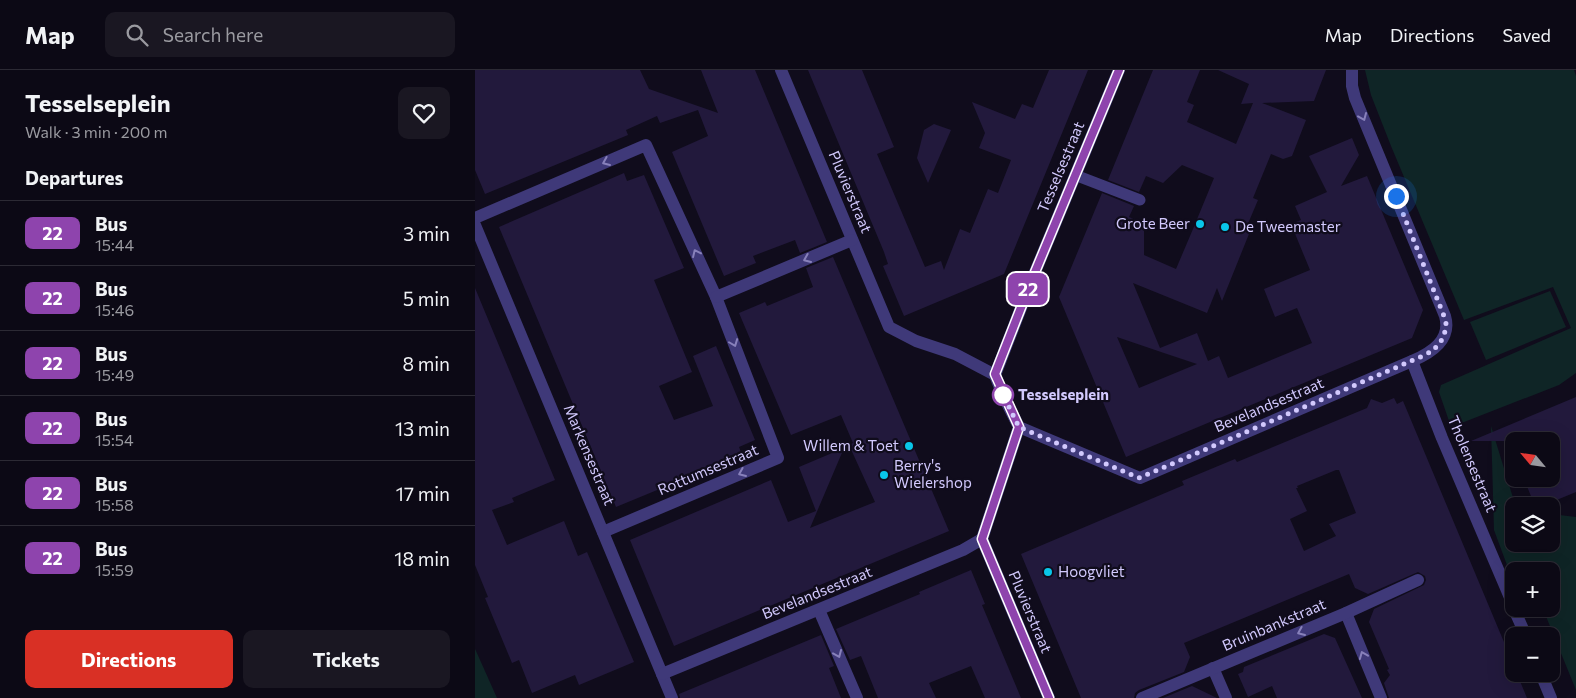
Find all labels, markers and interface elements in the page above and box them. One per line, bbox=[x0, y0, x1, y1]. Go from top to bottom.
search box bbox=[105, 12, 455, 57]
text: Map bbox=[25, 20, 75, 49]
icon: search bbox=[123, 21, 151, 49]
text: Search here bbox=[163, 23, 263, 46]
text: Map bbox=[1325, 24, 1362, 46]
text: Directions bbox=[1390, 24, 1474, 46]
text: Saved bbox=[1502, 24, 1551, 46]
button: heart bbox=[398, 87, 450, 139]
text: Tesselseplein bbox=[25, 88, 171, 117]
one-way arrow bbox=[1356, 112, 1367, 121]
street label: Tesselsestraat bbox=[1033, 118, 1087, 215]
text: Walk · 3 min · 200 m bbox=[25, 122, 168, 141]
street label: Pluvierstraat bbox=[826, 148, 876, 235]
one-way arrow bbox=[602, 156, 611, 167]
text: Departures bbox=[25, 166, 123, 189]
your location bbox=[1384, 184, 1409, 209]
text: Bus bbox=[95, 212, 127, 235]
place label: Grote Beer bbox=[1116, 214, 1190, 232]
place label: De Tweemaster bbox=[1235, 217, 1341, 235]
marker: Grote Beer bbox=[1194, 218, 1206, 230]
marker: De Tweemaster bbox=[1219, 221, 1231, 233]
text: 22 bbox=[42, 222, 63, 244]
text: 3 min bbox=[403, 222, 450, 245]
text: 15:44 bbox=[95, 235, 134, 254]
one-way arrow bbox=[691, 249, 702, 258]
one-way arrow bbox=[803, 252, 812, 263]
line badge: 22 bbox=[1005, 273, 1051, 305]
text: Bus bbox=[95, 277, 127, 300]
text: 22 bbox=[1018, 278, 1038, 300]
text: 22 bbox=[42, 287, 63, 309]
text: 5 min bbox=[403, 287, 450, 310]
text: 15:46 bbox=[95, 300, 134, 319]
one-way arrow bbox=[727, 338, 738, 347]
text: Bus bbox=[95, 342, 127, 365]
text: 22 bbox=[42, 352, 63, 374]
text: 8 min bbox=[402, 352, 450, 375]
text: 15:49 bbox=[95, 365, 134, 384]
street label: Bevelandsestraat bbox=[1211, 373, 1326, 435]
marker: Tesselseplein bbox=[992, 384, 1014, 406]
place label: Tesselseplein bbox=[1018, 385, 1109, 403]
street label: Markensestraat bbox=[561, 402, 619, 508]
text: Bus bbox=[95, 407, 127, 430]
street label: Tholensestraat bbox=[1445, 413, 1501, 514]
text: 22 bbox=[42, 417, 63, 439]
text: 13 min bbox=[395, 417, 450, 440]
text: 15:54 bbox=[95, 430, 134, 449]
north arrow bbox=[1505, 432, 1560, 488]
map controls bbox=[1505, 432, 1560, 682]
place label: Willem & Toet bbox=[803, 436, 899, 454]
street label: Rottumsestraat bbox=[655, 440, 761, 498]
marker: Willem & Toet bbox=[903, 440, 915, 452]
place label: Berry's Wielershop bbox=[894, 456, 972, 491]
one-way arrow bbox=[738, 467, 747, 478]
marker: Berry's Wielershop bbox=[878, 469, 890, 481]
text: Bus bbox=[95, 472, 127, 495]
text: 22 bbox=[42, 482, 63, 504]
text: 17 min bbox=[396, 482, 450, 505]
text: 15:58 bbox=[95, 495, 134, 514]
button: layers bbox=[1505, 497, 1560, 552]
text: Bus bbox=[95, 537, 127, 560]
text: 22 bbox=[42, 547, 63, 569]
text: 18 min bbox=[394, 547, 450, 570]
text: 15:59 bbox=[95, 560, 134, 579]
street label: Bevelandsestraat bbox=[759, 562, 874, 622]
place label: Hoogvliet bbox=[1058, 562, 1125, 580]
button: + bbox=[1505, 562, 1560, 617]
marker: Hoogvliet bbox=[1042, 566, 1054, 578]
street label: Pluvierstraat bbox=[1006, 568, 1056, 655]
street label: Bruinbankstraat bbox=[1219, 594, 1328, 654]
one-way arrow bbox=[1297, 626, 1305, 636]
button: − bbox=[1505, 627, 1560, 682]
button: Directions bbox=[25, 630, 233, 688]
button: Tickets bbox=[243, 630, 450, 688]
one-way arrow bbox=[832, 649, 842, 658]
one-way arrow bbox=[1359, 652, 1369, 660]

